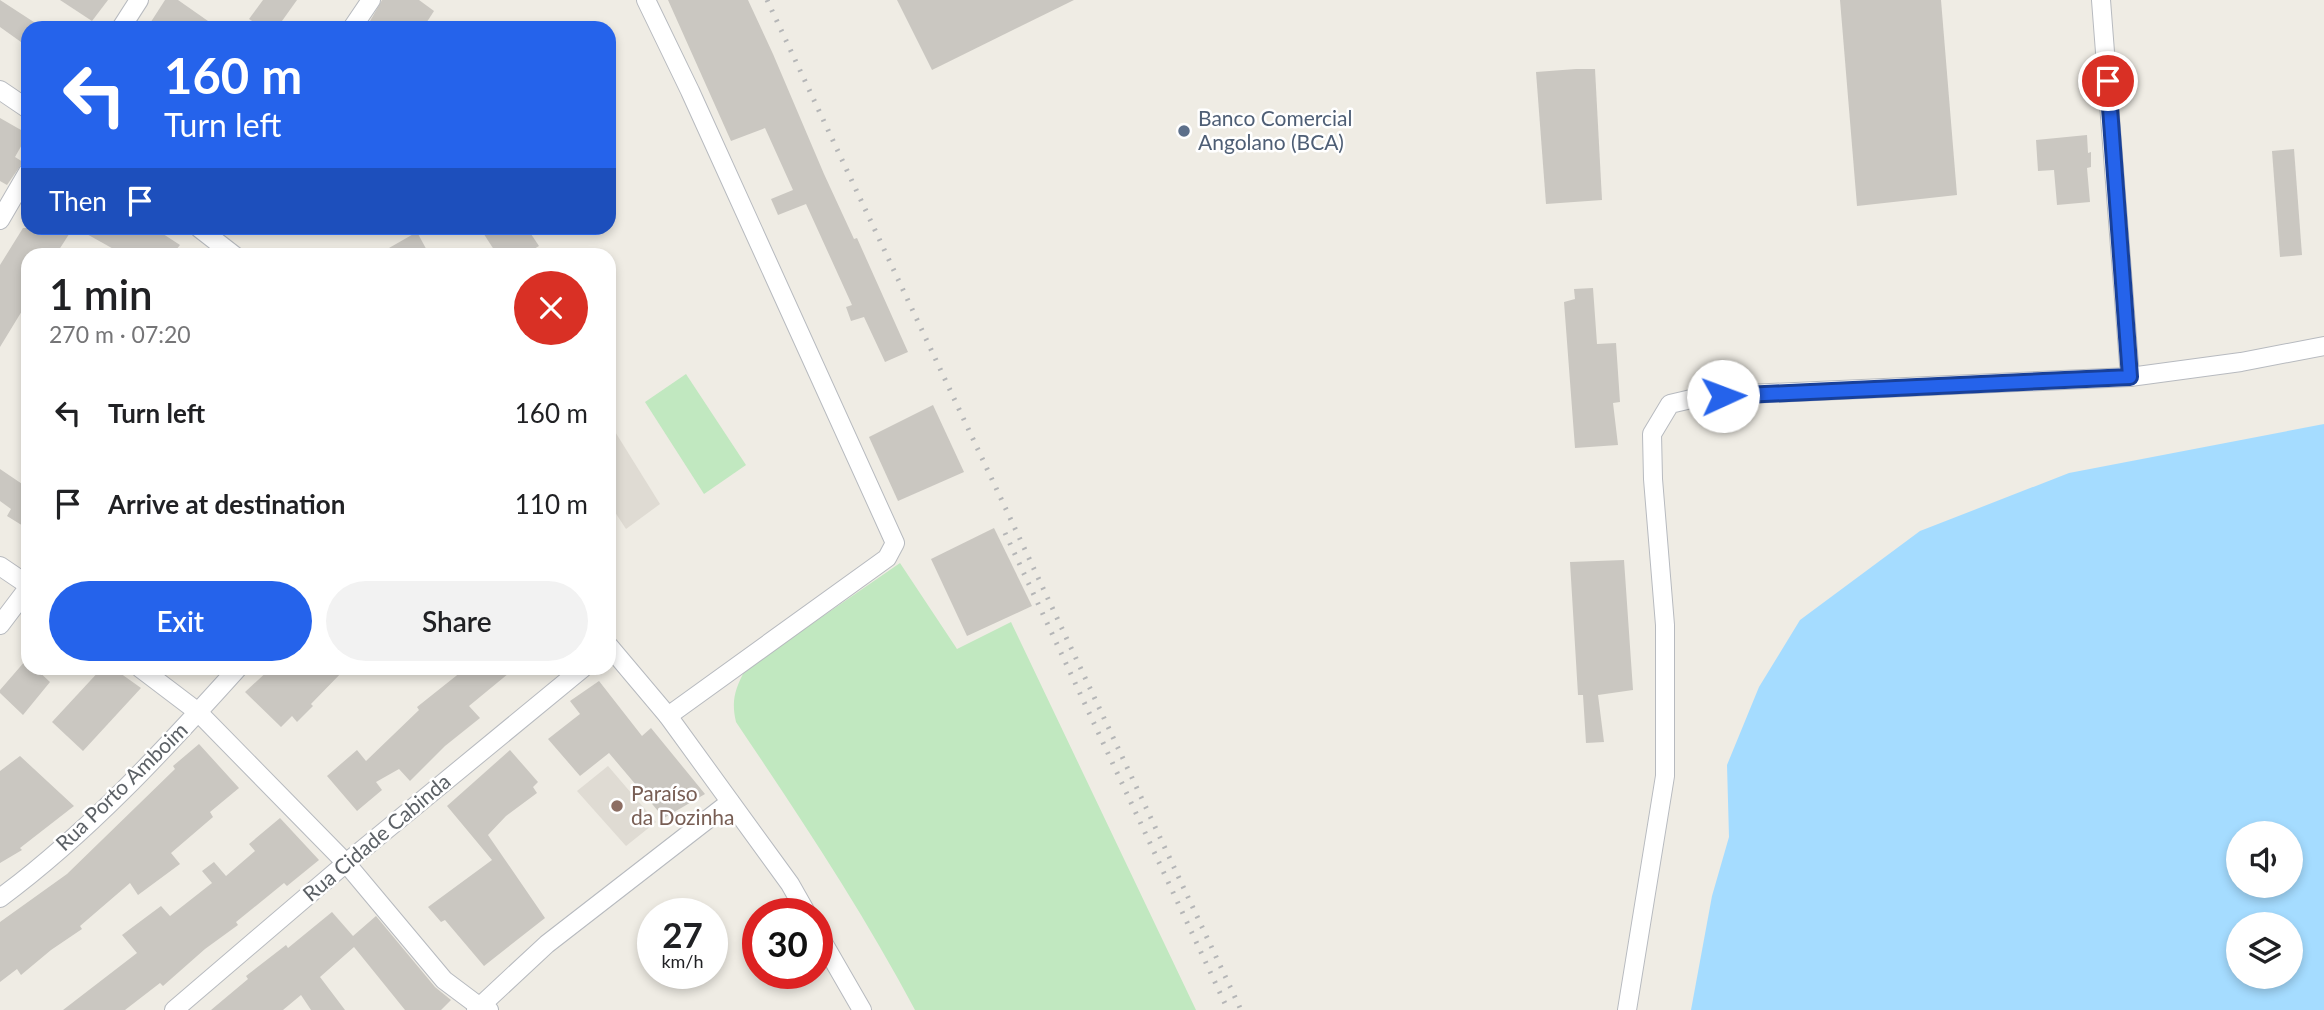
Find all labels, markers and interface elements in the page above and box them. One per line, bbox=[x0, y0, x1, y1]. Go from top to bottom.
text: 160 m bbox=[164, 46, 302, 104]
icon: left bbox=[49, 49, 140, 140]
pin bbox=[2078, 51, 2138, 111]
icon: arrive bbox=[2089, 62, 2127, 100]
text: Turn left bbox=[164, 105, 281, 144]
place label: Banco Comercial Angolano (BCA) bbox=[1198, 105, 1352, 154]
marker: Banco Comercial Angolano (BCA) bbox=[1176, 123, 1192, 139]
icon: arrive bbox=[121, 182, 159, 220]
text: Then bbox=[49, 185, 107, 217]
text: 1 min bbox=[49, 269, 153, 319]
button: close bbox=[514, 271, 588, 345]
text: 270 m · 07:20 bbox=[49, 320, 191, 348]
position arrow bbox=[1686, 359, 1760, 433]
icon: left bbox=[49, 394, 87, 432]
text: Turn left bbox=[108, 397, 205, 429]
text: 160 m bbox=[515, 397, 588, 429]
icon: arrive bbox=[49, 485, 87, 523]
text: Arrive at destination bbox=[108, 488, 345, 520]
text: 110 m bbox=[515, 488, 588, 520]
button: Exit bbox=[49, 581, 312, 661]
button: Share bbox=[326, 581, 588, 661]
street label: Rua Porto Amboim bbox=[50, 717, 192, 855]
street label: Rua Cidade Cabinda bbox=[297, 768, 455, 906]
place label: Paraíso da Dozinha bbox=[631, 780, 735, 829]
marker: Paraíso da Dozinha bbox=[609, 798, 625, 814]
map controls bbox=[2226, 821, 2303, 989]
button: sound bbox=[2226, 821, 2303, 898]
speed limit sign: 30 bbox=[742, 898, 833, 989]
button: layers bbox=[2226, 912, 2303, 989]
text: 27 bbox=[662, 913, 703, 955]
text: km/h bbox=[661, 950, 704, 972]

